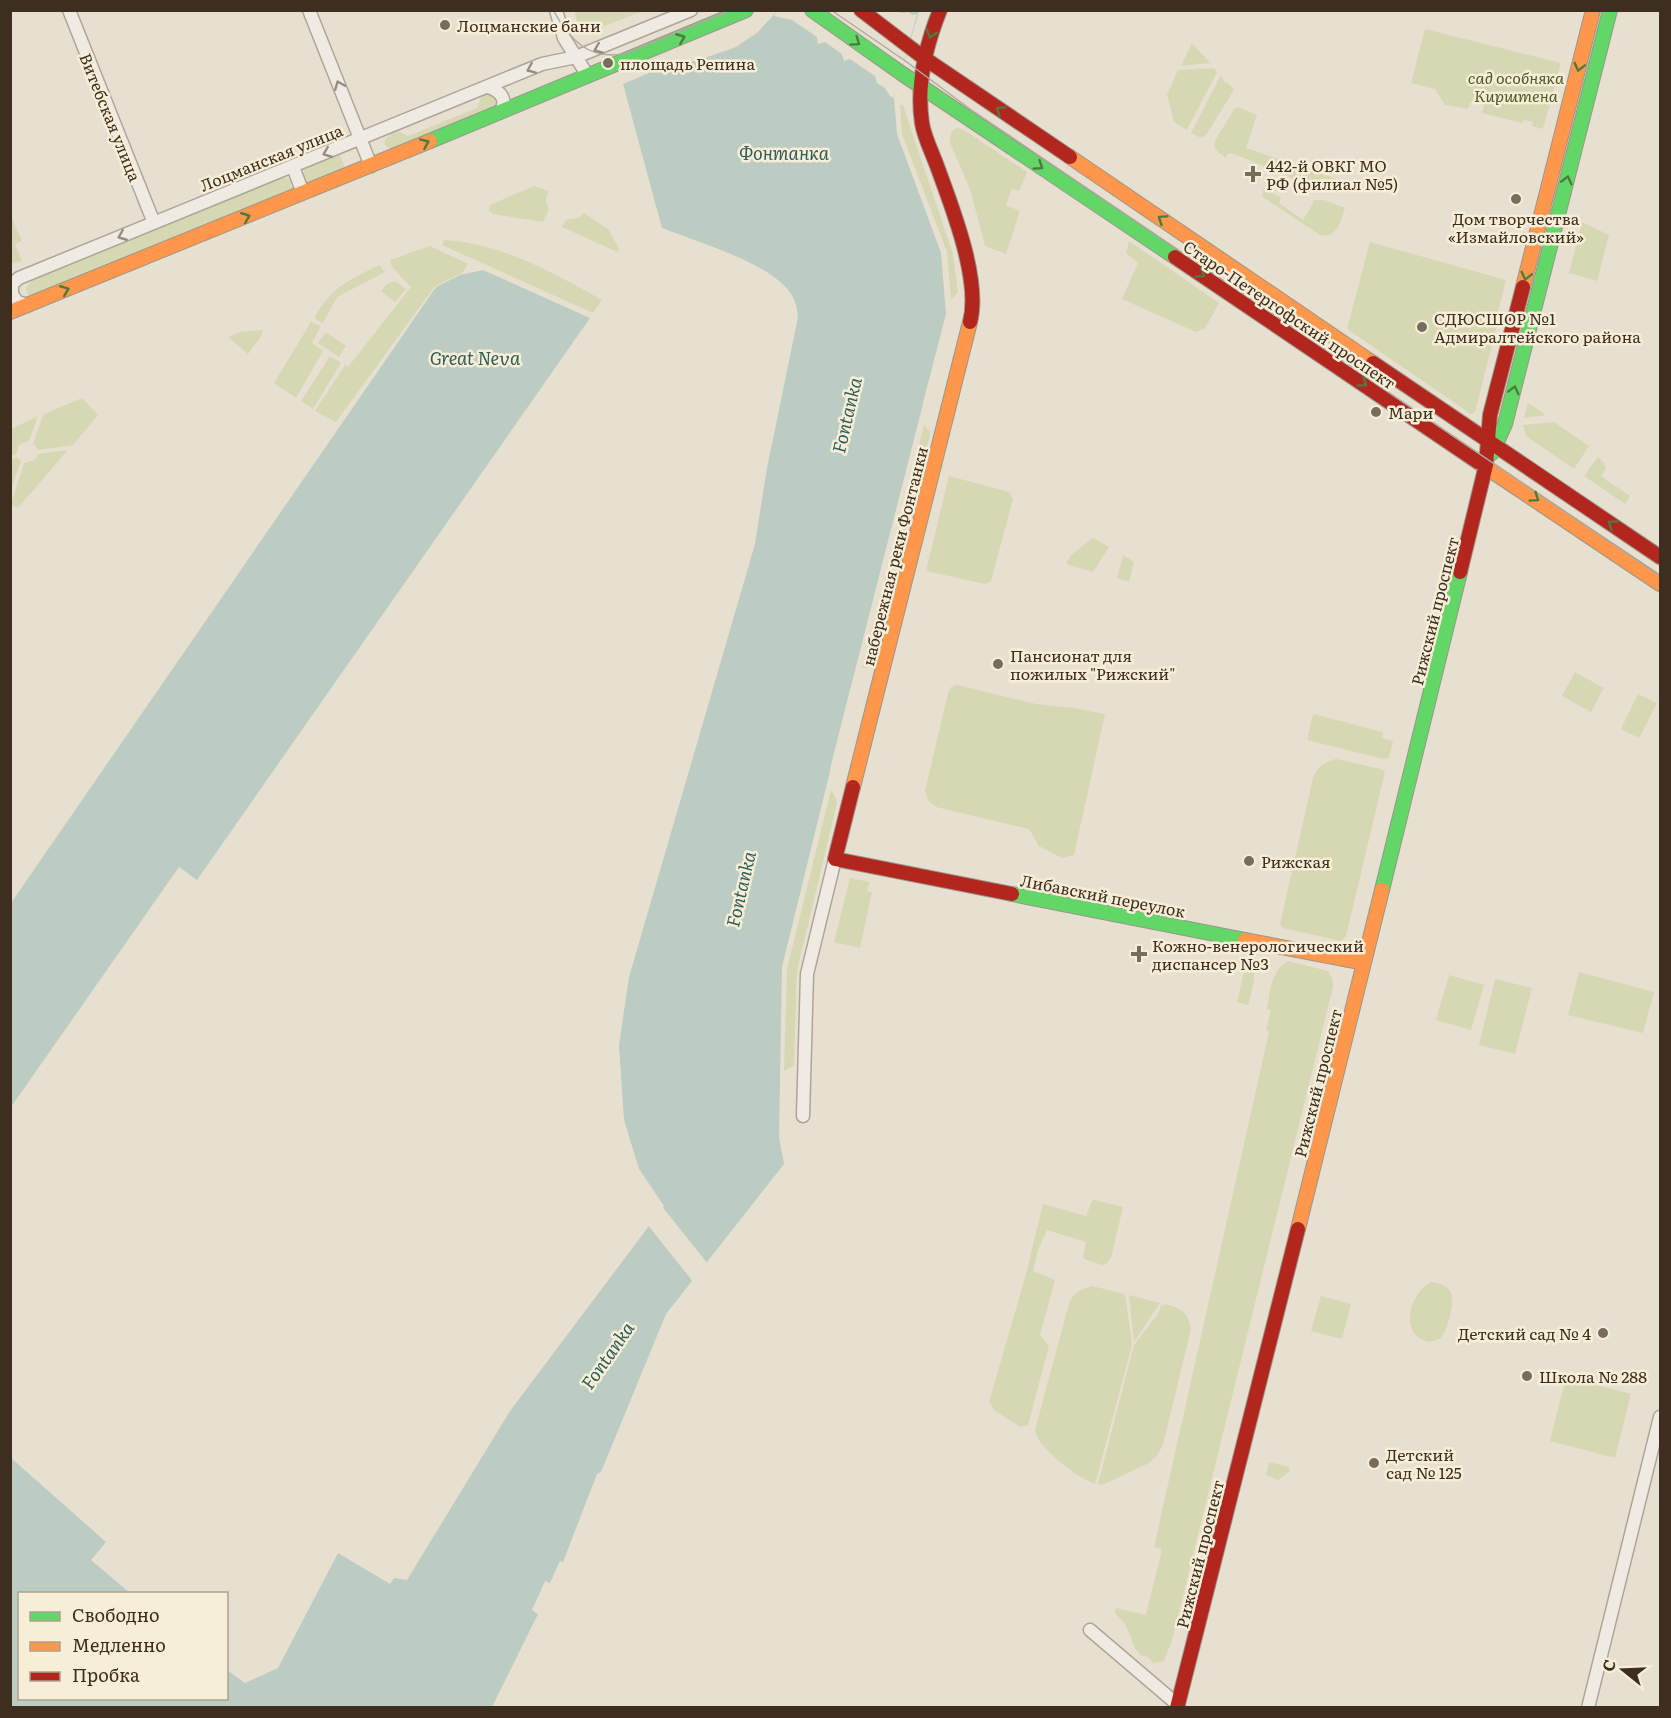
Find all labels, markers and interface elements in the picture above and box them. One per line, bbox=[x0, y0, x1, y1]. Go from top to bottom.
place label: Лоцманские бани bbox=[457, 13, 601, 37]
marker: Лоцманские бани bbox=[438, 18, 452, 32]
one-way arrow bbox=[926, 28, 938, 39]
one-way arrow bbox=[674, 33, 685, 45]
one-way arrow bbox=[850, 35, 861, 46]
one-way arrow bbox=[593, 42, 604, 54]
street label: Витебская улица bbox=[74, 49, 148, 185]
place label: площадь Репина bbox=[620, 51, 755, 75]
marker: площадь Репина bbox=[601, 56, 615, 70]
one-way arrow bbox=[527, 62, 538, 74]
one-way arrow bbox=[1573, 62, 1586, 72]
park label: сад особняка Кирштена bbox=[1468, 65, 1565, 107]
one-way arrow bbox=[334, 80, 346, 91]
one-way arrow bbox=[996, 106, 1007, 117]
street label: Лоцманская улица bbox=[196, 117, 346, 197]
one-way arrow bbox=[419, 138, 430, 150]
water label: Фонтанка bbox=[739, 139, 830, 166]
one-way arrow bbox=[322, 146, 333, 158]
place label: 442-й ОВКГ МО РФ (филиал №5) bbox=[1266, 153, 1398, 195]
one-way arrow bbox=[1033, 158, 1044, 169]
marker: 442-й ОВКГ МО РФ (филиал №5) bbox=[1244, 165, 1262, 183]
one-way arrow bbox=[1560, 176, 1572, 186]
marker: Дом творчества «Измайловский» bbox=[1509, 192, 1523, 206]
place label: Дом творчества «Измайловский» bbox=[1448, 206, 1584, 248]
one-way arrow bbox=[239, 212, 250, 224]
one-way arrow bbox=[1158, 215, 1169, 226]
one-way arrow bbox=[117, 229, 128, 241]
street label: Старо-Петергофский проспект bbox=[1179, 234, 1401, 394]
one-way arrow bbox=[1195, 267, 1206, 278]
one-way arrow bbox=[1520, 271, 1533, 281]
one-way arrow bbox=[59, 285, 70, 297]
place label: СДЮСШОР №1 Адмиралтейского района bbox=[1434, 306, 1641, 348]
marker: СДЮСШОР №1 Адмиралтейского района bbox=[1415, 320, 1429, 334]
water label: Great Neva bbox=[430, 344, 521, 371]
water label: Fontanka bbox=[824, 374, 868, 456]
one-way arrow bbox=[1357, 376, 1368, 387]
one-way arrow bbox=[1506, 385, 1519, 395]
place label: Мари bbox=[1388, 400, 1433, 424]
marker: Мари bbox=[1369, 405, 1383, 419]
street label: набережная реки Фонтанки bbox=[855, 444, 933, 668]
one-way arrow bbox=[1528, 491, 1539, 502]
one-way arrow bbox=[1608, 520, 1619, 531]
street label: Рижский проспект bbox=[1404, 534, 1464, 688]
place label: Пансионат для пожилых "Рижский" bbox=[1010, 643, 1175, 685]
marker: Пансионат для пожилых "Рижский" bbox=[991, 657, 1005, 671]
water label: Fontanka bbox=[718, 848, 762, 930]
place label: Рижская bbox=[1261, 849, 1331, 873]
marker: Рижская bbox=[1242, 854, 1256, 868]
street label: Либавский переулок bbox=[1019, 867, 1188, 923]
place label: Кожно-венерологический диспансер №3 bbox=[1152, 933, 1364, 975]
marker: Кожно-венерологический диспансер №3 bbox=[1130, 945, 1148, 963]
street label: Рижский проспект bbox=[1287, 1006, 1347, 1160]
water label: Fontanka bbox=[574, 1315, 641, 1394]
place label: Детский сад № 4 bbox=[1458, 1321, 1591, 1345]
marker: Детский сад № 4 bbox=[1596, 1326, 1610, 1340]
place label: Школа № 288 bbox=[1539, 1364, 1647, 1388]
marker: Школа № 288 bbox=[1520, 1369, 1534, 1383]
place label: Детский сад № 125 bbox=[1386, 1442, 1462, 1484]
marker: Детский сад № 125 bbox=[1367, 1456, 1381, 1470]
street label: Рижский проспект bbox=[1169, 1477, 1229, 1631]
legend bbox=[18, 1592, 228, 1700]
text: Свободно bbox=[72, 1601, 160, 1628]
text: Медленно bbox=[72, 1631, 166, 1658]
north arrow bbox=[1593, 1640, 1653, 1700]
text: С bbox=[1595, 1656, 1621, 1674]
text: Пробка bbox=[72, 1661, 140, 1688]

